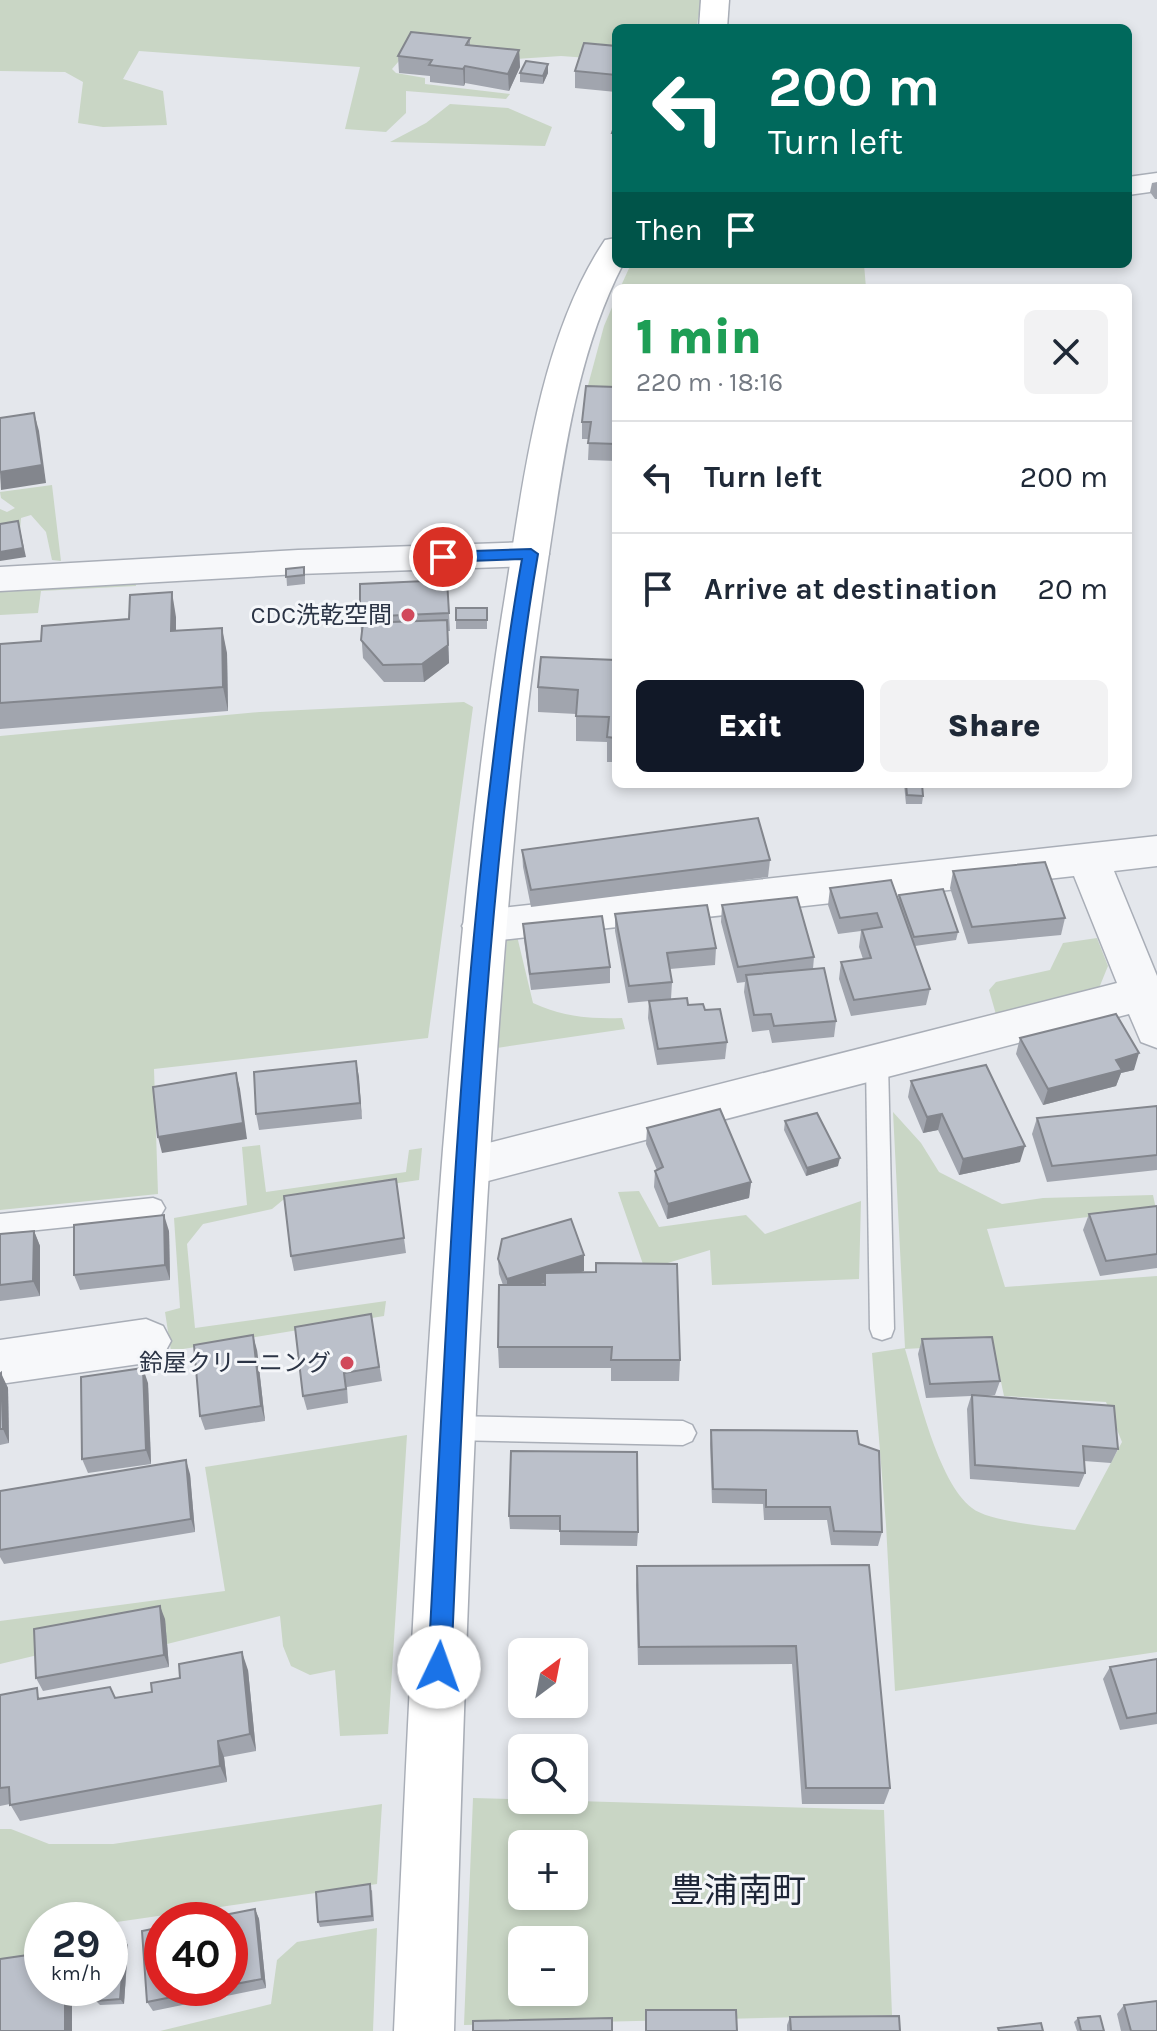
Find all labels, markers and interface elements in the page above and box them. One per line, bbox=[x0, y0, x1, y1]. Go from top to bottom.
text: 200 m bbox=[768, 54, 940, 119]
icon: left bbox=[636, 56, 740, 160]
text: Turn left bbox=[768, 121, 903, 163]
icon: arrive bbox=[719, 208, 763, 252]
text: Then bbox=[636, 212, 703, 248]
text: 1 min bbox=[636, 309, 762, 365]
button: close bbox=[1024, 310, 1108, 394]
text: 220 m · 18:16 bbox=[636, 367, 783, 398]
icon: left bbox=[636, 455, 680, 499]
text: Turn left bbox=[704, 459, 822, 495]
text: 200 m bbox=[1020, 459, 1108, 495]
pin bbox=[409, 523, 477, 591]
icon: arrive bbox=[421, 535, 465, 579]
icon: arrive bbox=[636, 567, 680, 611]
text: Arrive at destination bbox=[704, 571, 998, 607]
text: 20 m bbox=[1038, 571, 1108, 607]
place label: CDC洗乾空間 bbox=[251, 601, 392, 629]
marker: CDC洗乾空間 bbox=[399, 606, 417, 624]
button: Exit bbox=[636, 680, 864, 772]
button: Share bbox=[880, 680, 1108, 772]
place label: 鈴屋クリーニング bbox=[139, 1349, 331, 1377]
marker: 鈴屋クリーニング bbox=[338, 1354, 356, 1372]
position arrow bbox=[397, 1625, 481, 1709]
north arrow bbox=[508, 1638, 588, 1718]
map controls bbox=[508, 1638, 588, 2006]
button: search bbox=[508, 1734, 588, 1814]
button: + bbox=[508, 1830, 588, 1910]
district label: 豊浦南町 bbox=[670, 1871, 806, 1911]
speed limit sign: 40 bbox=[144, 1902, 248, 2006]
text: 29 bbox=[52, 1920, 100, 1967]
button: − bbox=[508, 1926, 588, 2006]
text: km/h bbox=[51, 1962, 101, 1985]

